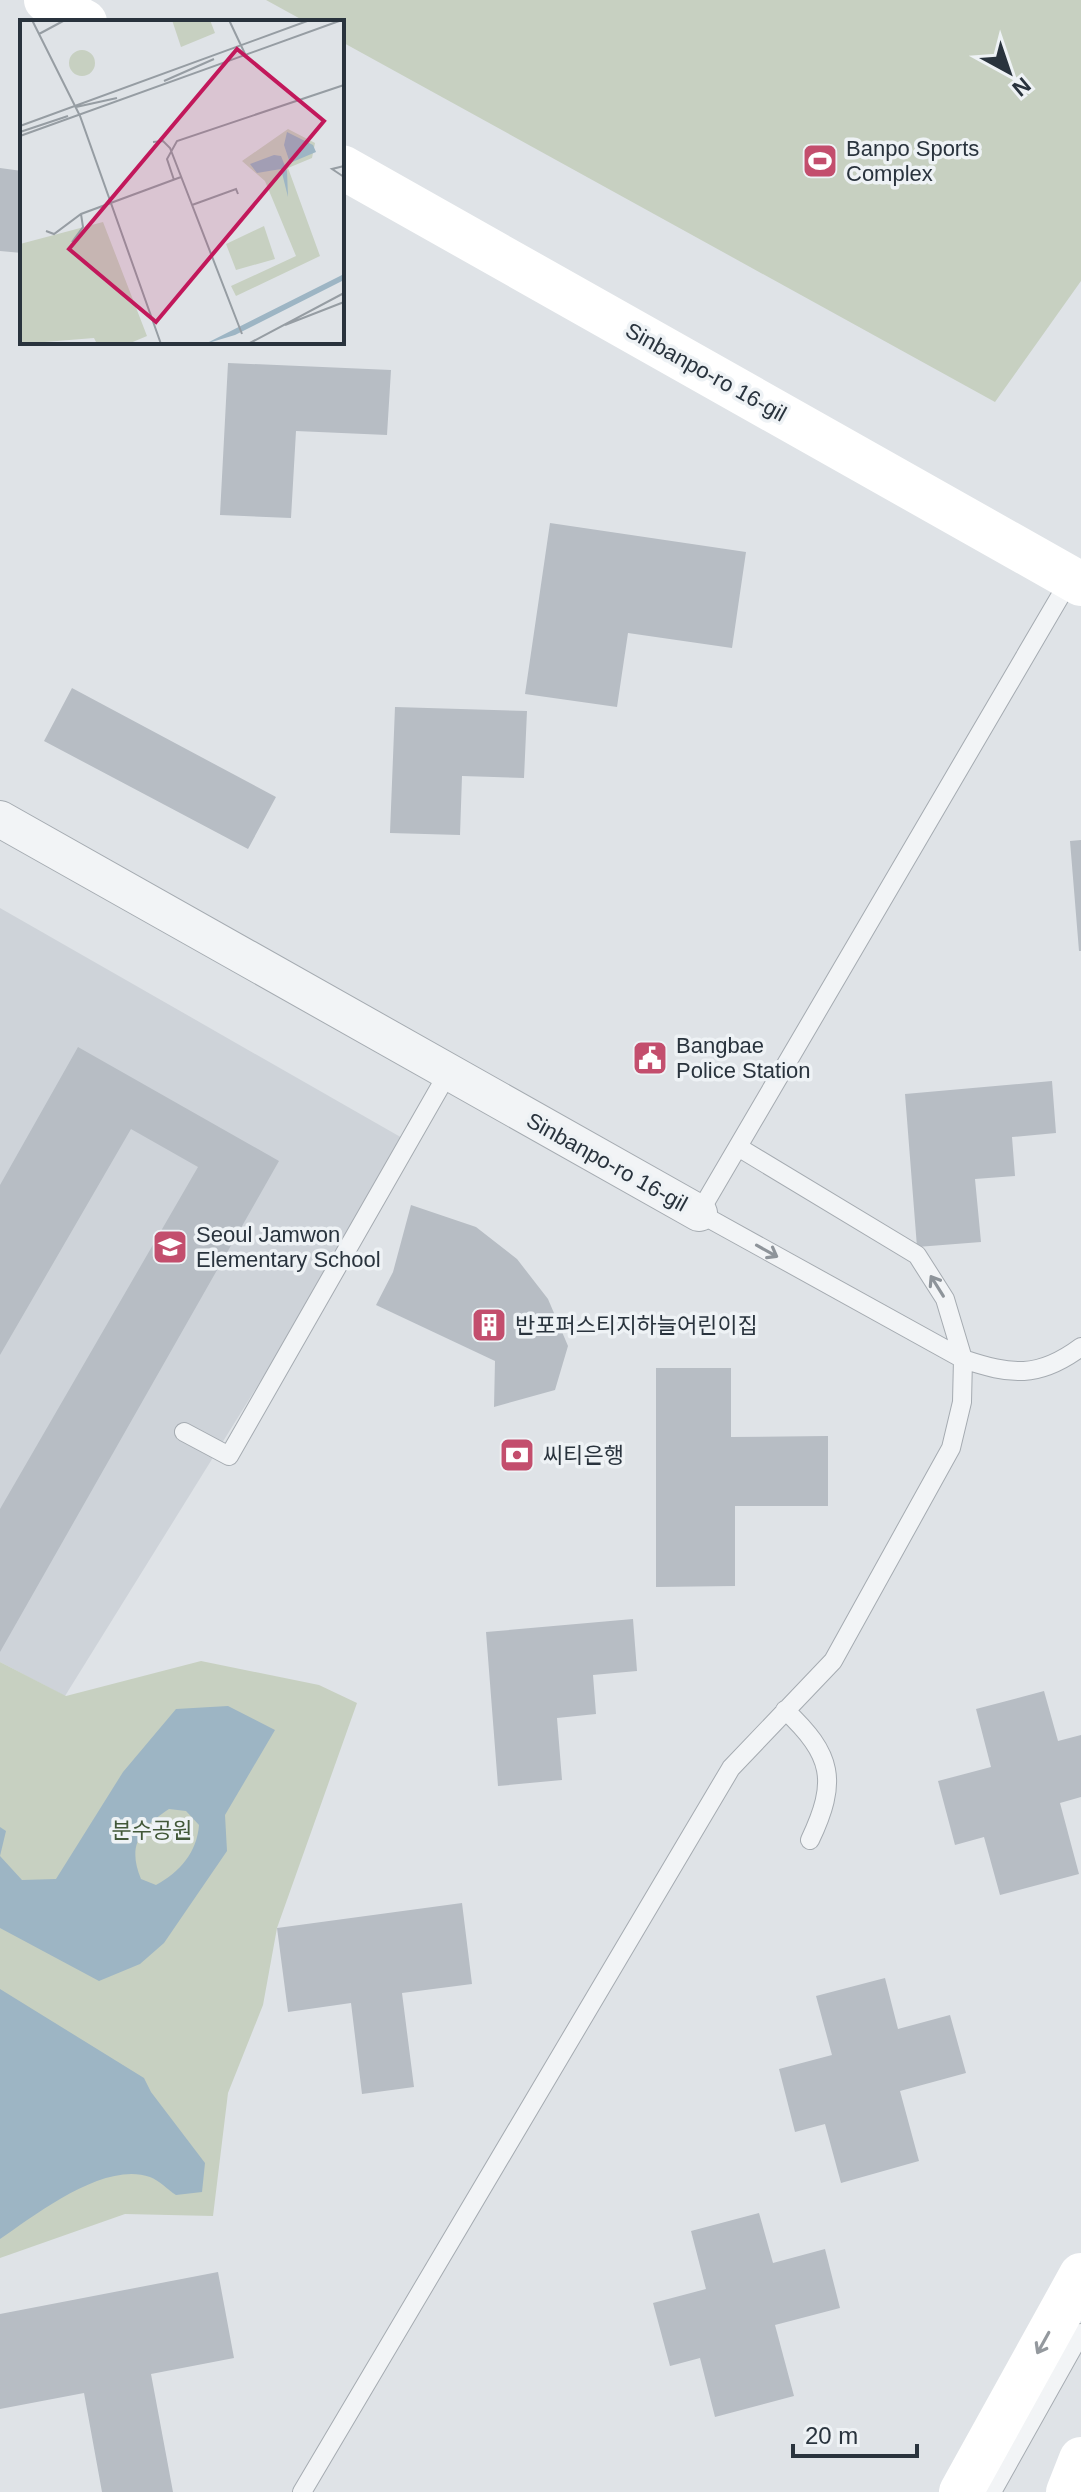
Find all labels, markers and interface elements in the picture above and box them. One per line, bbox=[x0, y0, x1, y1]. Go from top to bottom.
inset map bbox=[20, 20, 344, 344]
north arrow bbox=[969, 32, 1049, 112]
text: N bbox=[1007, 72, 1036, 102]
place label: Banpo Sports Complex bbox=[846, 136, 979, 186]
sports icon: Banpo Sports Complex bbox=[801, 142, 839, 180]
street label: Sinbanpo-ro 16-gil bbox=[621, 317, 791, 427]
place label: Bangbae Police Station bbox=[676, 1033, 811, 1083]
public building icon: Bangbae Police Station bbox=[631, 1039, 669, 1077]
street label: Sinbanpo-ro 16-gil bbox=[522, 1107, 692, 1217]
place label: Seoul Jamwon Elementary School bbox=[196, 1222, 381, 1272]
school or university icon: Seoul Jamwon Elementary School bbox=[151, 1228, 189, 1266]
one-way arrow bbox=[755, 1243, 778, 1259]
one-way arrow bbox=[928, 1275, 944, 1298]
building icon: 반포퍼스티지하늘어린이집 bbox=[470, 1306, 508, 1344]
place label: 반포퍼스티지하늘어린이집 bbox=[515, 1313, 758, 1338]
bank icon: 씨티은행 bbox=[498, 1436, 536, 1474]
place label: 씨티은행 bbox=[543, 1443, 624, 1468]
park label: 분수공원 bbox=[112, 1818, 192, 1843]
one-way arrow bbox=[1035, 2331, 1051, 2354]
scale bar bbox=[793, 2408, 917, 2458]
text: 20 m bbox=[805, 2422, 858, 2449]

